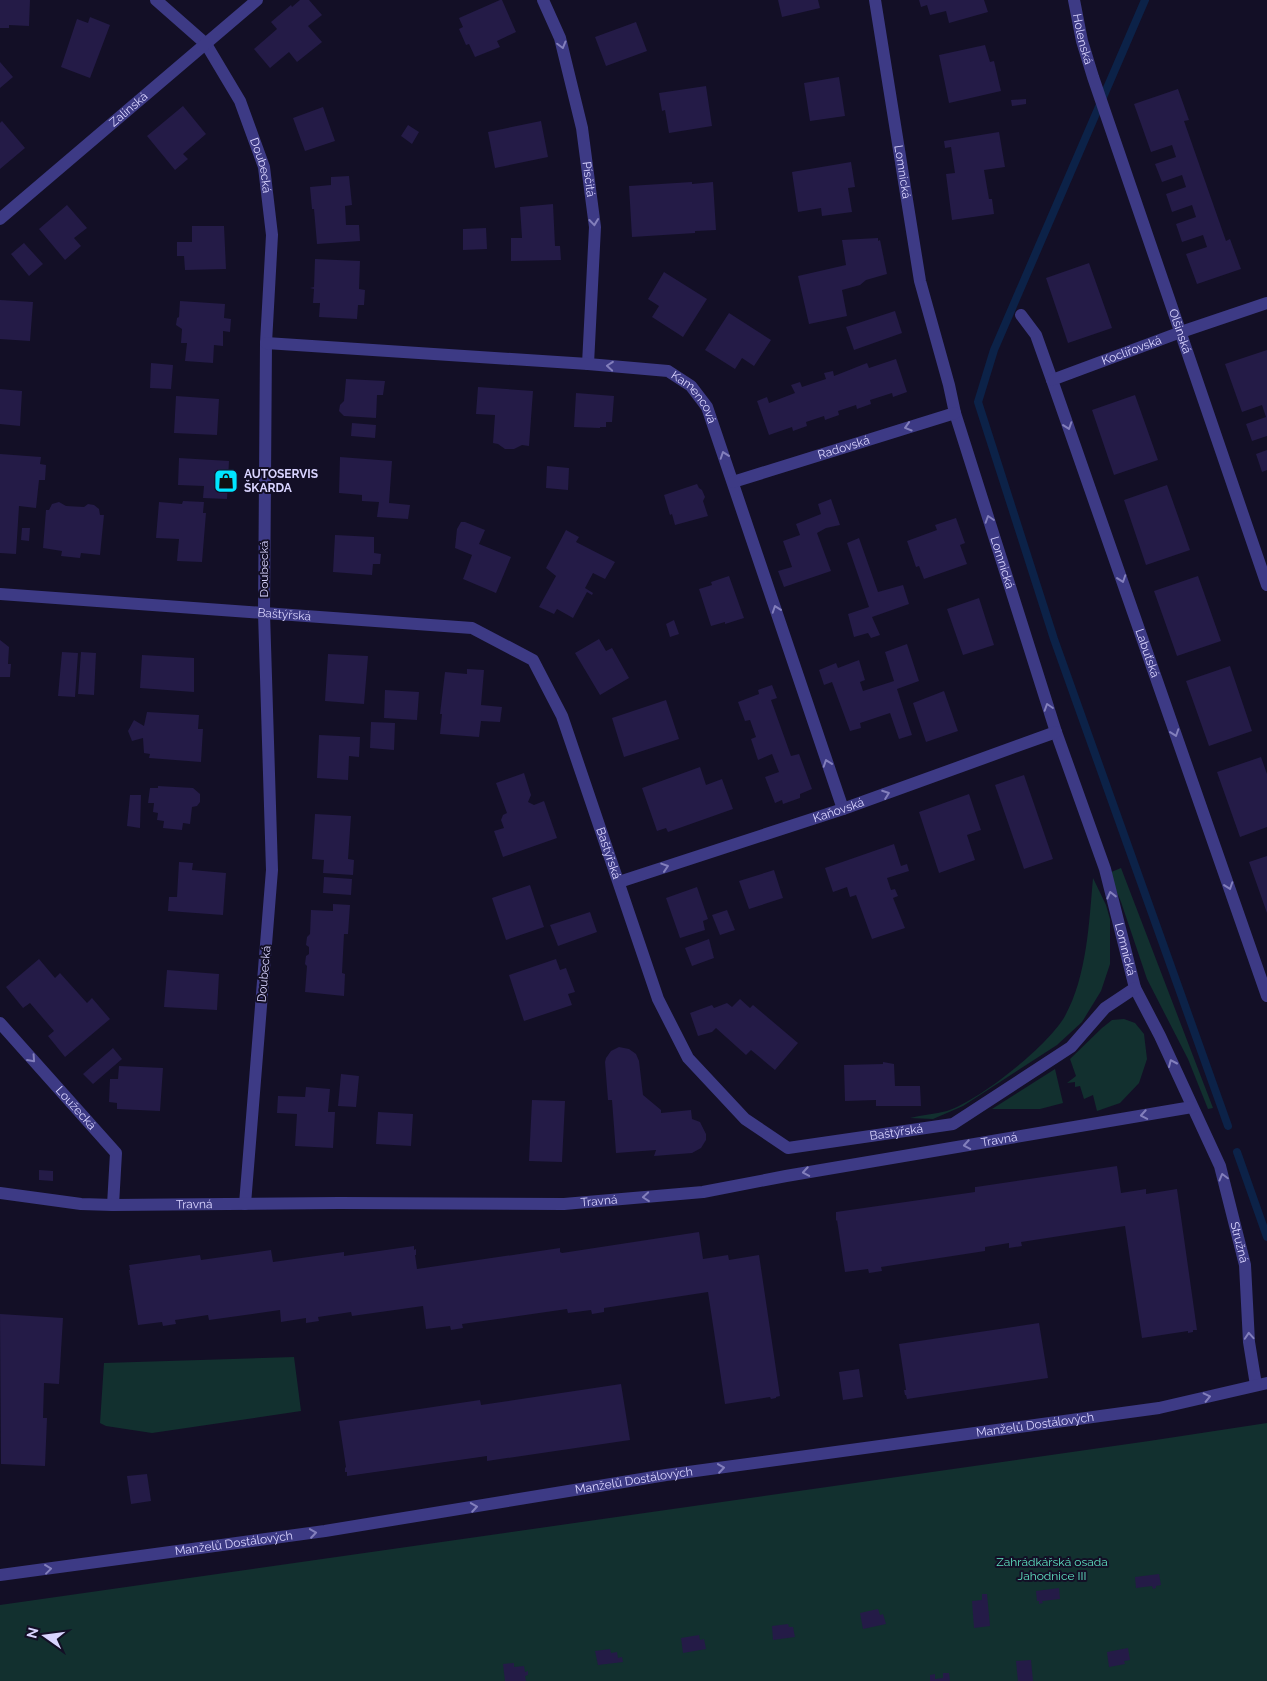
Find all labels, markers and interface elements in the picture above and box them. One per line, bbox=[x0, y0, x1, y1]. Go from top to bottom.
street label: Holenská bbox=[1070, 12, 1096, 66]
one-way arrow bbox=[556, 40, 566, 48]
street label: Zalinská bbox=[107, 89, 151, 130]
street label: Doubecká bbox=[247, 136, 274, 194]
street label: Lomnická bbox=[891, 144, 914, 200]
street label: Písčitá bbox=[579, 161, 598, 198]
one-way arrow bbox=[588, 218, 599, 226]
street label: Olšinská bbox=[1166, 307, 1194, 355]
street label: Koclířovská bbox=[1100, 333, 1164, 368]
one-way arrow bbox=[606, 361, 614, 372]
street label: Kamencová bbox=[669, 368, 719, 425]
one-way arrow bbox=[1063, 421, 1073, 429]
one-way arrow bbox=[905, 422, 913, 432]
street label: Radovská bbox=[816, 433, 871, 462]
one-way arrow bbox=[720, 451, 730, 460]
place label: AUTOSERVIS ŠKARDA bbox=[244, 467, 318, 495]
shop icon: AUTOSERVIS ŠKARDA bbox=[213, 468, 239, 494]
one-way arrow bbox=[984, 515, 994, 524]
street label: Lomnická bbox=[987, 535, 1017, 590]
street label: Doubecká bbox=[257, 541, 271, 597]
one-way arrow bbox=[1116, 574, 1126, 583]
one-way arrow bbox=[771, 605, 781, 614]
street label: Baštýřská bbox=[257, 606, 312, 623]
street label: Labuťská bbox=[1132, 627, 1162, 679]
one-way arrow bbox=[1044, 704, 1054, 712]
one-way arrow bbox=[1169, 728, 1179, 736]
one-way arrow bbox=[823, 759, 833, 768]
one-way arrow bbox=[881, 790, 890, 800]
street label: Kaňovská bbox=[811, 795, 866, 825]
street label: Baštýřská bbox=[593, 825, 624, 881]
one-way arrow bbox=[660, 862, 669, 872]
one-way arrow bbox=[1223, 881, 1233, 890]
one-way arrow bbox=[1106, 890, 1117, 899]
street label: Lomnická bbox=[1112, 921, 1139, 977]
street label: Doubecká bbox=[255, 945, 273, 1003]
one-way arrow bbox=[27, 1053, 36, 1062]
one-way arrow bbox=[1168, 1059, 1179, 1068]
street label: Loužecká bbox=[53, 1083, 99, 1133]
one-way arrow bbox=[1140, 1110, 1148, 1120]
street label: Baštýřská bbox=[869, 1121, 924, 1143]
street label: Travná bbox=[980, 1130, 1018, 1150]
one-way arrow bbox=[962, 1140, 971, 1150]
one-way arrow bbox=[802, 1167, 811, 1177]
one-way arrow bbox=[1218, 1173, 1228, 1181]
one-way arrow bbox=[642, 1191, 650, 1202]
street label: Travná bbox=[580, 1192, 618, 1210]
street label: Travná bbox=[176, 1197, 213, 1211]
street label: Stružná bbox=[1227, 1220, 1251, 1264]
one-way arrow bbox=[1244, 1332, 1255, 1340]
one-way arrow bbox=[1202, 1392, 1211, 1403]
street label: Manželů Dostálových bbox=[975, 1410, 1095, 1440]
one-way arrow bbox=[717, 1463, 725, 1474]
street label: Manželů Dostálových bbox=[574, 1464, 694, 1497]
one-way arrow bbox=[469, 1502, 478, 1512]
street label: Manželů Dostálových bbox=[174, 1528, 294, 1558]
one-way arrow bbox=[310, 1528, 318, 1539]
park label: Zahrádkářská osada Jahodnice III bbox=[996, 1555, 1108, 1583]
one-way arrow bbox=[45, 1564, 53, 1575]
north arrow bbox=[20, 1611, 70, 1661]
text: N bbox=[23, 1626, 41, 1640]

